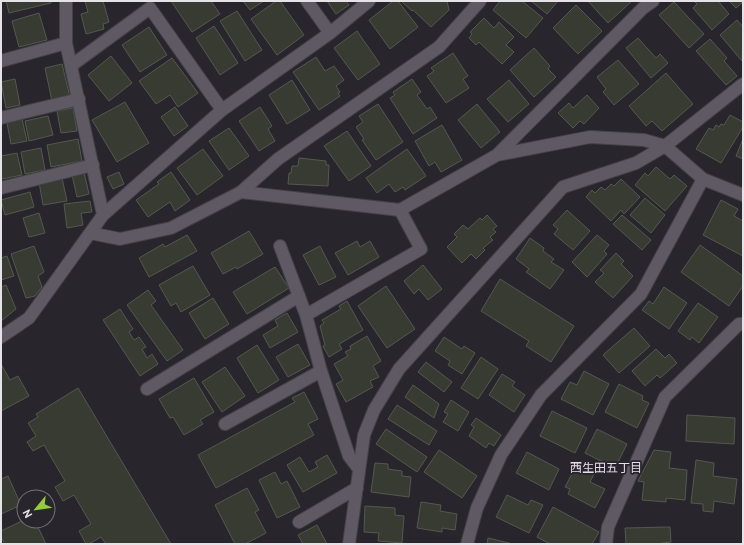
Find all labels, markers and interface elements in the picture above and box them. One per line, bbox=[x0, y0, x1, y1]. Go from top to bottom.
district label: 西生田五丁目 bbox=[570, 461, 642, 477]
north arrow bbox=[16, 489, 56, 529]
text: N bbox=[20, 507, 36, 520]

